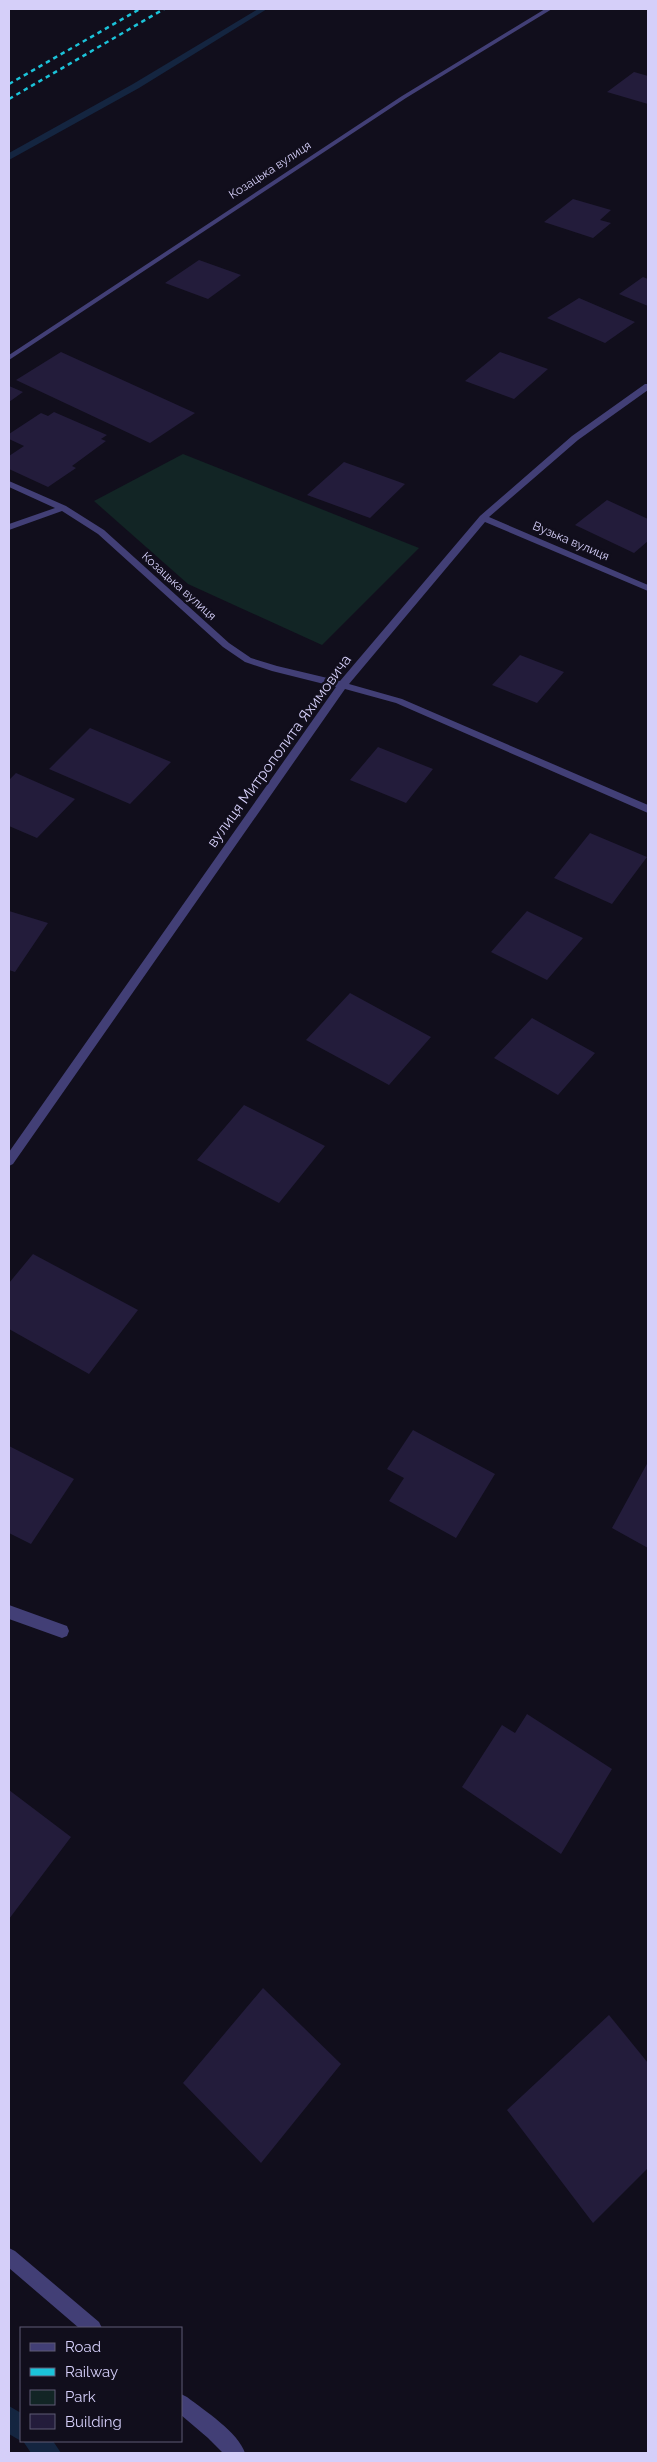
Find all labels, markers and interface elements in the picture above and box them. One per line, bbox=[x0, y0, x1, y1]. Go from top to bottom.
street label: Козацька вулиця bbox=[226, 138, 314, 202]
street label: Вузька вулиця bbox=[531, 519, 611, 563]
street label: Козацька вулиця bbox=[139, 549, 219, 623]
street label: вулиця Митрополита Яхимовича bbox=[203, 651, 355, 851]
legend bbox=[20, 2327, 182, 2442]
text: Road bbox=[65, 2338, 101, 2356]
text: Railway bbox=[65, 2363, 118, 2381]
text: Park bbox=[65, 2388, 96, 2406]
text: Building bbox=[65, 2413, 122, 2431]

